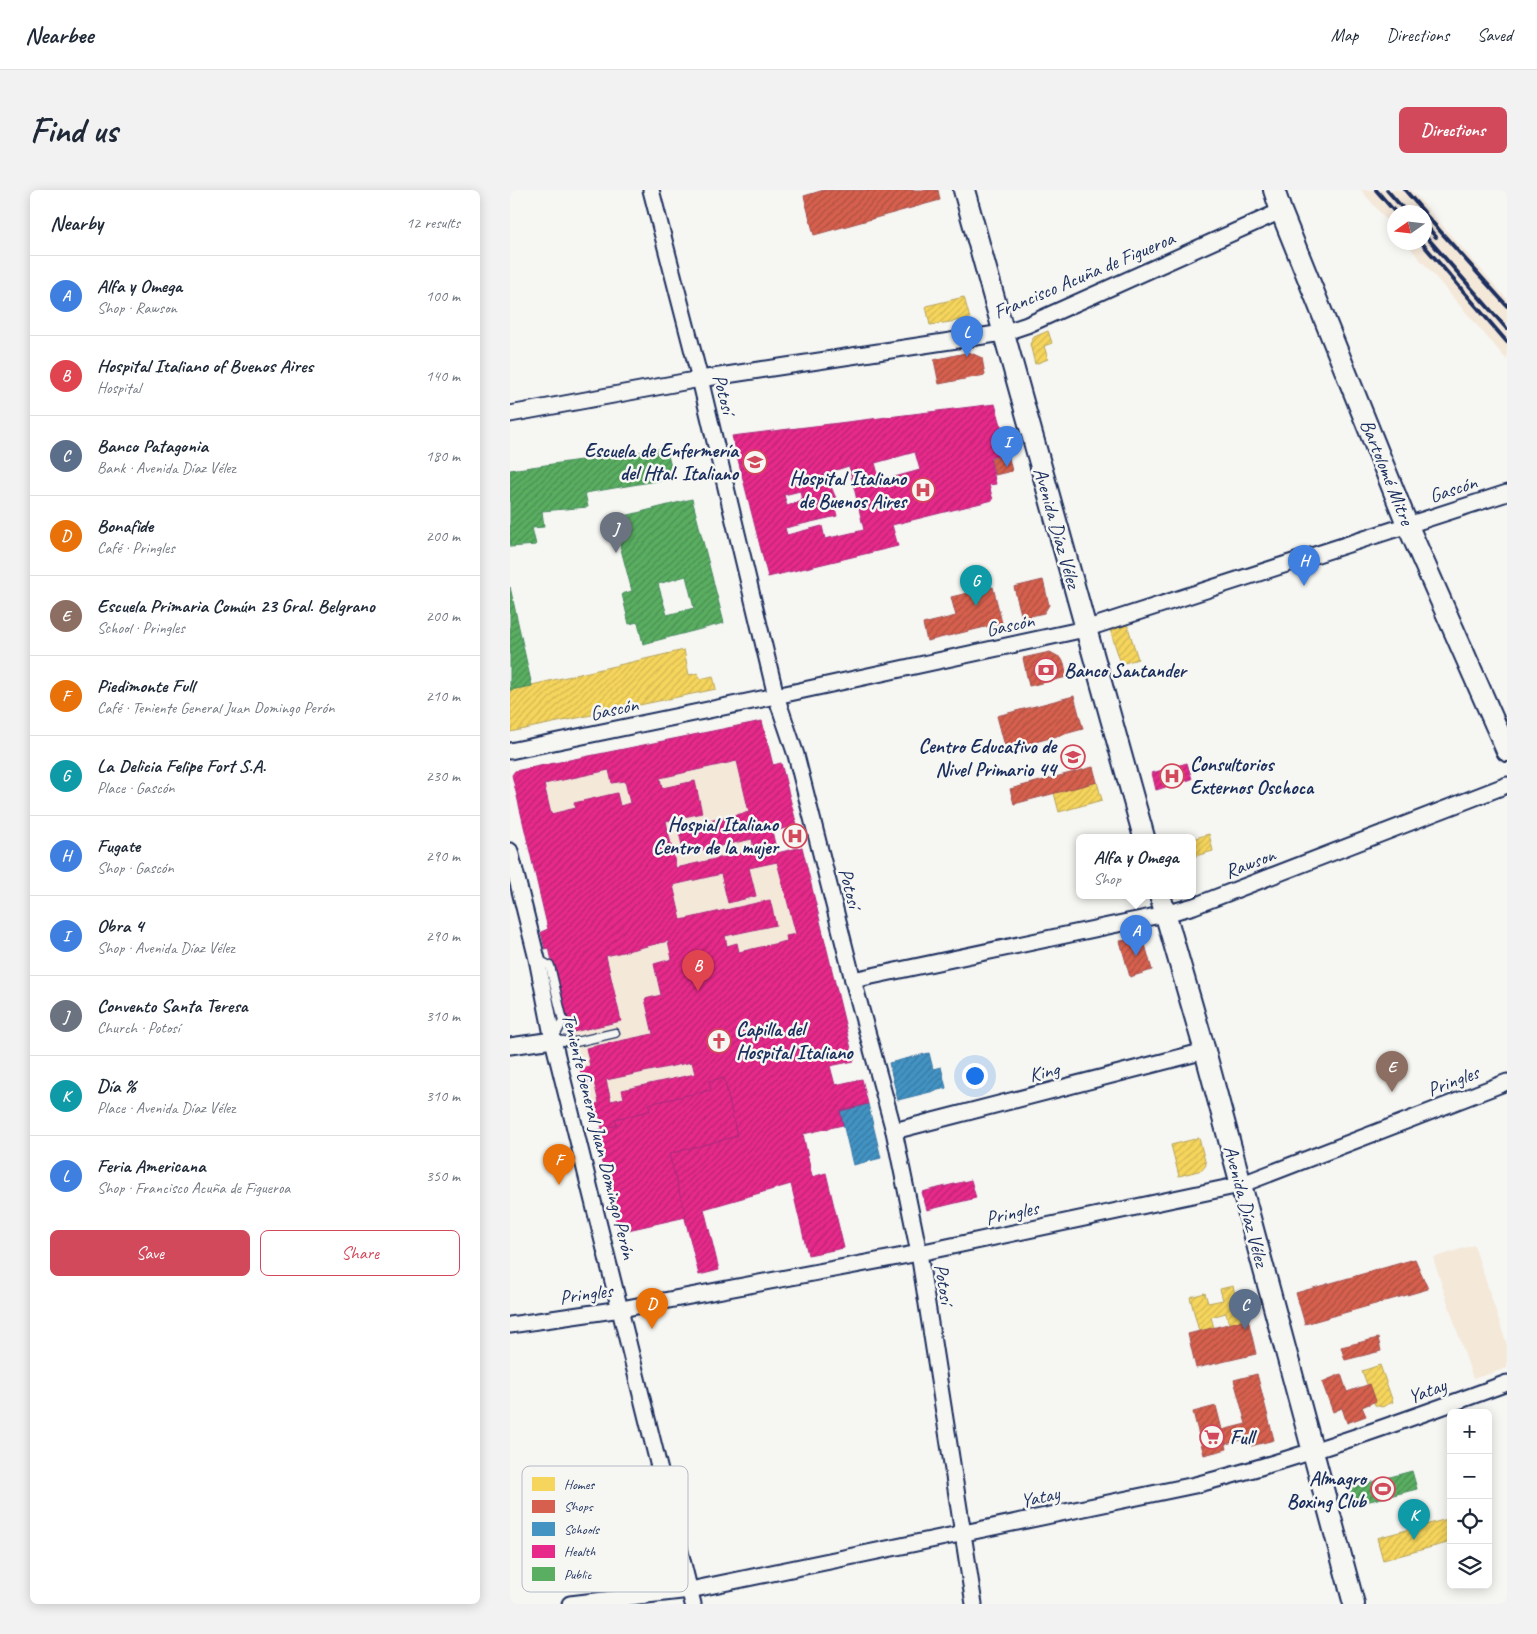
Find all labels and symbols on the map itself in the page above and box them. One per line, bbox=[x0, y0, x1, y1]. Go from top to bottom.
north arrow bbox=[1387, 205, 1432, 250]
street label: Francisco Acuña de Figueroa bbox=[990, 225, 1179, 324]
pin: L bbox=[951, 316, 983, 357]
street label: Potosí bbox=[707, 372, 742, 421]
street label: Bartolomé Mitre bbox=[1354, 416, 1420, 530]
pin: I bbox=[991, 426, 1023, 467]
place label: Escuela de Enfermería del Htal. Italiano bbox=[584, 438, 740, 486]
school or university icon: Escuela de Enfermería del Htal. Italiano bbox=[742, 449, 768, 475]
street label: Avenida Díaz Vélez bbox=[1028, 465, 1087, 593]
place label: Hospital Italiano de Buenos Aires bbox=[789, 466, 908, 514]
street label: Gascón bbox=[1426, 469, 1481, 508]
hospital icon: Hospital Italiano de Buenos Aires bbox=[910, 477, 936, 503]
pin: J bbox=[600, 512, 632, 553]
pin: H bbox=[1288, 545, 1320, 586]
pin: G bbox=[960, 565, 992, 606]
street label: Gascón bbox=[984, 608, 1037, 642]
bank icon: Banco Santander bbox=[1033, 657, 1059, 683]
place label: Banco Santander bbox=[1064, 658, 1189, 683]
street label: Gascón bbox=[588, 692, 641, 726]
place label: Centro Educativo de Nivel Primario 44 bbox=[919, 734, 1059, 782]
school or university icon: Centro Educativo de Nivel Primario 44 bbox=[1060, 744, 1086, 770]
place label: Consultorios Externos Oschoca bbox=[1190, 752, 1315, 800]
hospital icon: Consultorios Externos Oschoca bbox=[1159, 763, 1185, 789]
place label: Hospial Italiano Centro de la mujer bbox=[653, 812, 781, 860]
hospital icon: Hospial Italiano Centro de la mujer bbox=[782, 823, 808, 849]
street label: Rawson bbox=[1221, 842, 1280, 884]
street label: Potosí bbox=[833, 866, 868, 915]
pin: A bbox=[1120, 915, 1152, 956]
pin: B bbox=[682, 950, 714, 991]
street label: Teniente General Juan Domingo Perón bbox=[556, 1010, 642, 1263]
place label: Capilla del Hospital Italiano bbox=[736, 1017, 854, 1065]
church icon: Capilla del Hospital Italiano bbox=[706, 1028, 732, 1054]
pin: E bbox=[1376, 1051, 1408, 1092]
street label: King bbox=[1026, 1056, 1063, 1088]
street label: Pringles bbox=[1424, 1059, 1484, 1102]
your location bbox=[962, 1063, 988, 1089]
street label: Avenida Díaz Vélez bbox=[1218, 1143, 1275, 1271]
pin: F bbox=[543, 1144, 575, 1185]
street label: Pringles bbox=[983, 1195, 1043, 1231]
street label: Potosí bbox=[929, 1262, 960, 1310]
street label: Pringles bbox=[558, 1278, 616, 1310]
pin: D bbox=[636, 1288, 668, 1329]
pin: C bbox=[1229, 1289, 1261, 1330]
street label: Yatay bbox=[1404, 1372, 1451, 1409]
supermarket icon: Full bbox=[1199, 1424, 1225, 1450]
place label: Full bbox=[1230, 1425, 1257, 1450]
legend bbox=[522, 1466, 688, 1592]
place label: Almagro Boxing Club bbox=[1287, 1466, 1368, 1514]
text: Homes bbox=[564, 1476, 595, 1493]
sports icon: Almagro Boxing Club bbox=[1370, 1476, 1396, 1502]
street label: Yatay bbox=[1018, 1480, 1063, 1513]
text: Shops bbox=[564, 1498, 594, 1515]
pin: K bbox=[1398, 1499, 1430, 1540]
text: Schools bbox=[564, 1521, 600, 1538]
text: Health bbox=[564, 1543, 596, 1560]
text: Public bbox=[564, 1566, 592, 1583]

